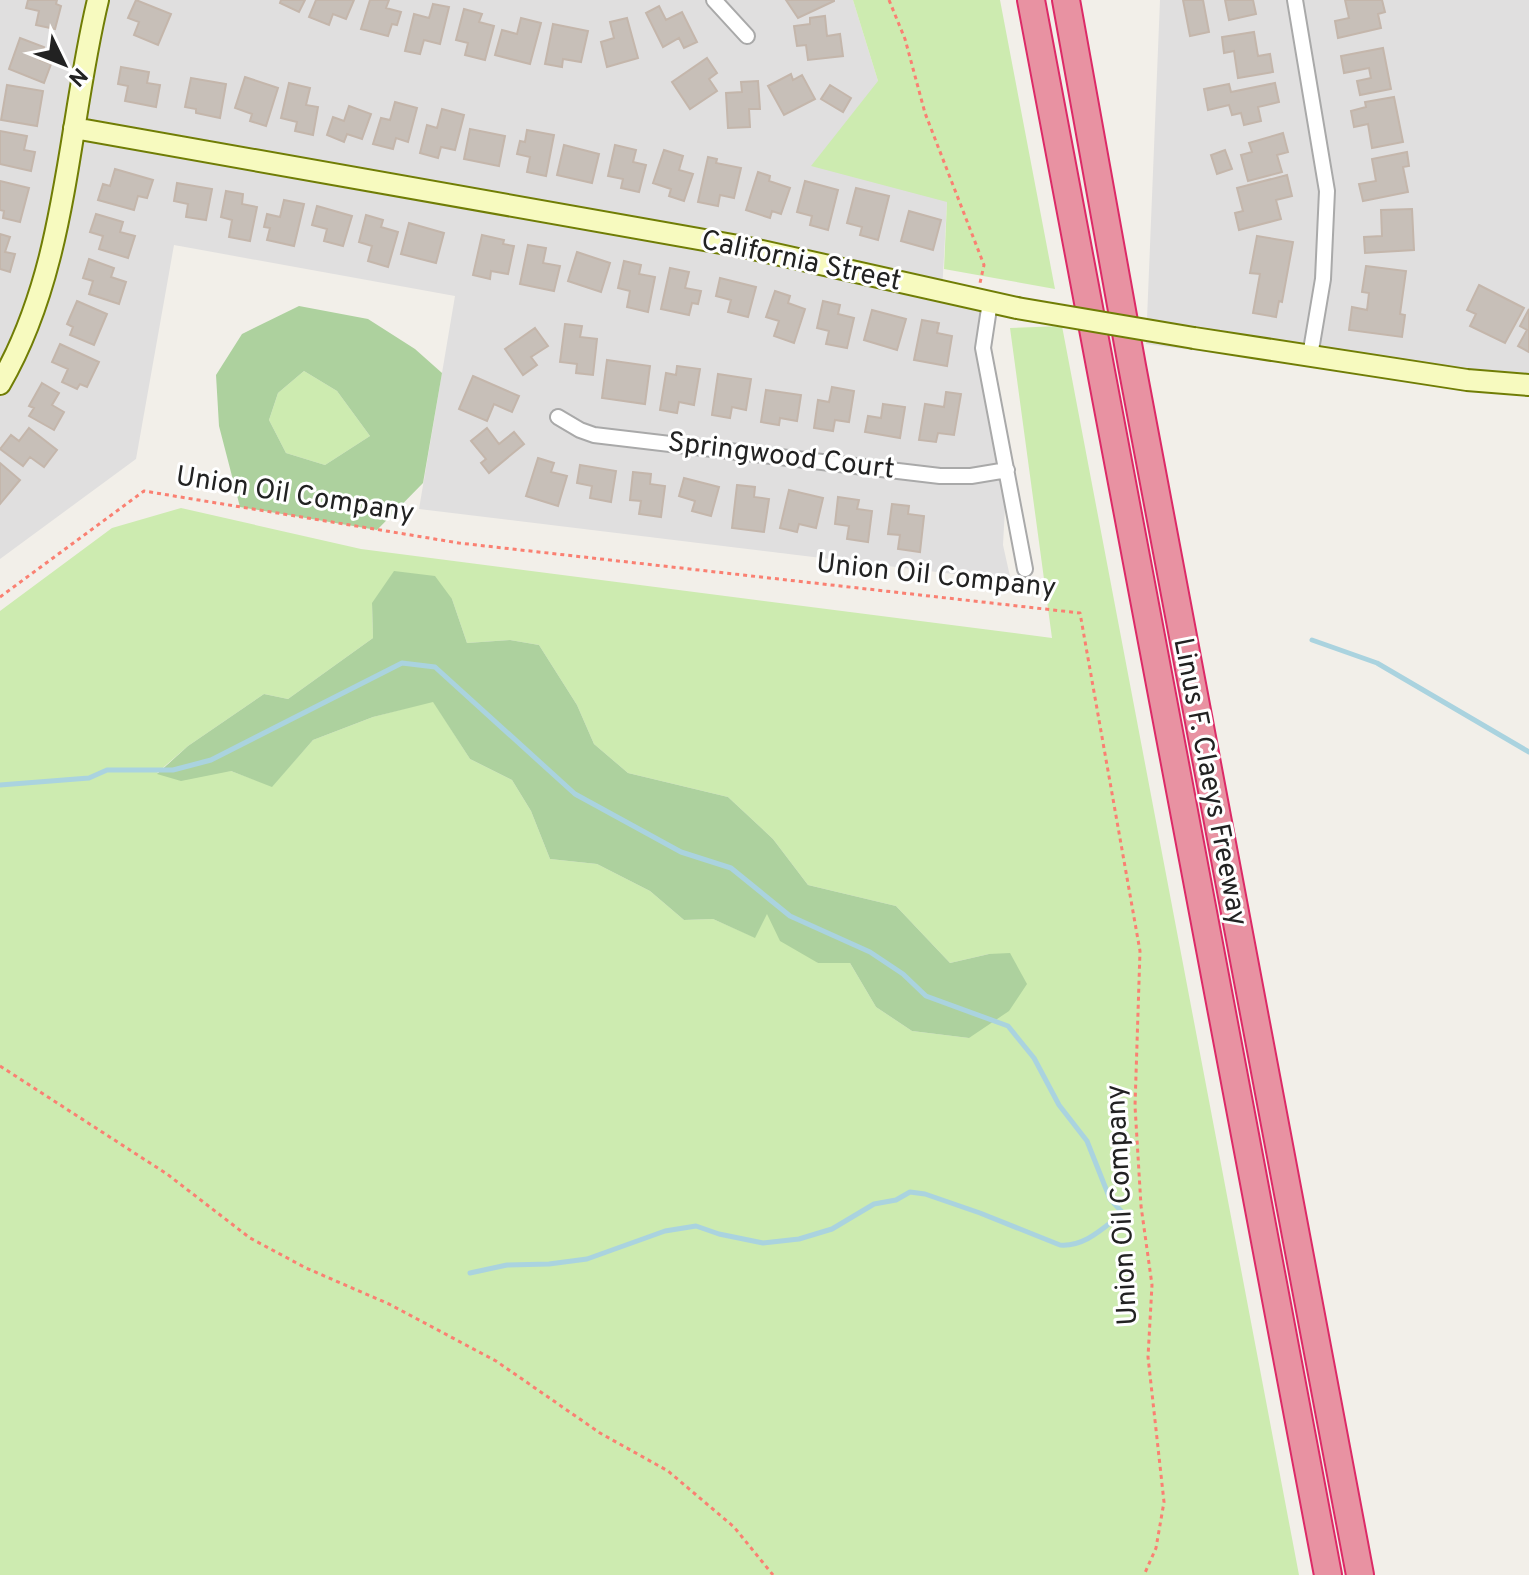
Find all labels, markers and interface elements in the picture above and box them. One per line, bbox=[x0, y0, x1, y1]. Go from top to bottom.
north arrow bbox=[24, 24, 104, 104]
text: N bbox=[62, 61, 92, 91]
street label: California Street bbox=[698, 223, 904, 301]
street label: Springwood Court bbox=[666, 425, 896, 489]
street label: Union Oil Company bbox=[173, 459, 417, 533]
street label: Union Oil Company bbox=[814, 546, 1058, 608]
street label: Linus F. Claeys Freeway bbox=[1163, 635, 1255, 929]
street label: Union Oil Company bbox=[1099, 1084, 1147, 1326]

